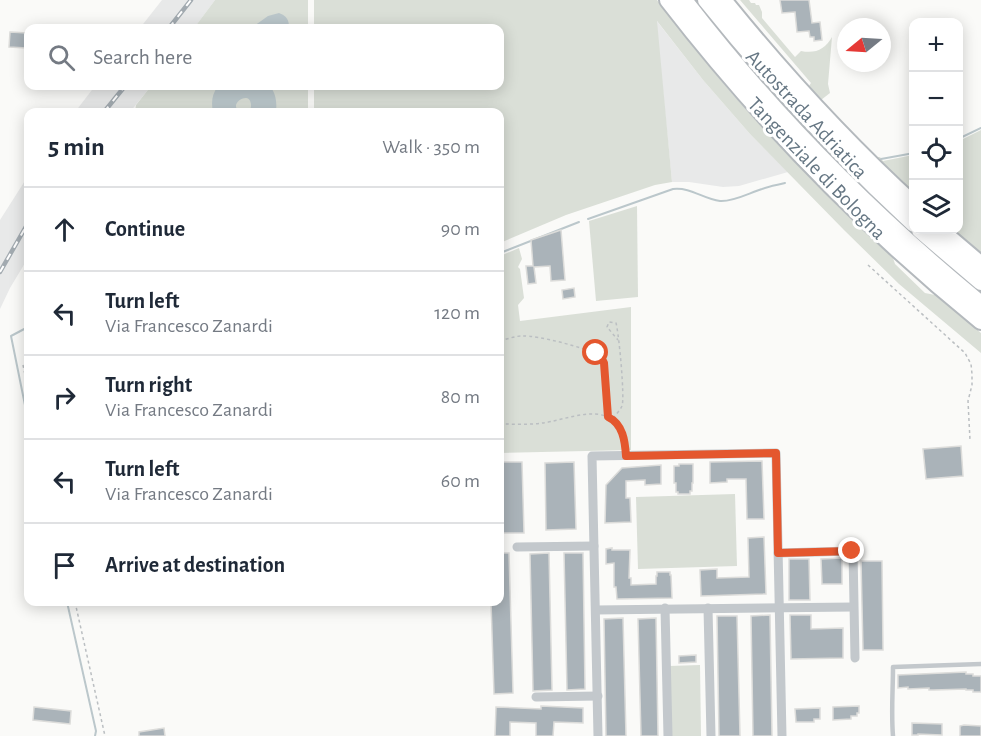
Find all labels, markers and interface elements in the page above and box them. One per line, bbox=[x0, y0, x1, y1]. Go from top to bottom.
north arrow bbox=[837, 18, 891, 72]
map controls bbox=[909, 18, 963, 234]
button: + bbox=[909, 18, 963, 72]
search box bbox=[24, 24, 504, 90]
icon: search bbox=[45, 41, 78, 74]
text: Search here bbox=[93, 46, 192, 68]
street label: Autostrada Adriatica bbox=[742, 46, 872, 183]
button: − bbox=[909, 72, 963, 126]
street label: Tangenziale di Bologna bbox=[744, 93, 890, 244]
button: locate bbox=[909, 126, 963, 180]
text: 5 min bbox=[48, 134, 105, 160]
text: Walk · 350 m bbox=[382, 137, 480, 157]
button: layers bbox=[909, 180, 963, 234]
icon: ahead bbox=[48, 213, 81, 246]
text: Continue bbox=[105, 218, 185, 240]
text: 90 m bbox=[441, 219, 480, 239]
text: Turn left bbox=[105, 290, 179, 312]
icon: left bbox=[48, 297, 81, 330]
text: 120 m bbox=[434, 303, 480, 323]
text: Via Francesco Zanardi bbox=[105, 316, 273, 336]
route start bbox=[582, 339, 608, 365]
text: Turn right bbox=[105, 374, 192, 396]
icon: right bbox=[48, 381, 81, 414]
text: 80 m bbox=[441, 387, 480, 407]
text: Via Francesco Zanardi bbox=[105, 400, 273, 420]
text: Turn left bbox=[105, 458, 179, 480]
icon: left bbox=[48, 465, 81, 498]
text: 60 m bbox=[441, 471, 480, 491]
text: Via Francesco Zanardi bbox=[105, 484, 273, 504]
route end bbox=[838, 537, 864, 563]
icon: arrive bbox=[48, 549, 81, 582]
text: Arrive at destination bbox=[105, 554, 285, 576]

